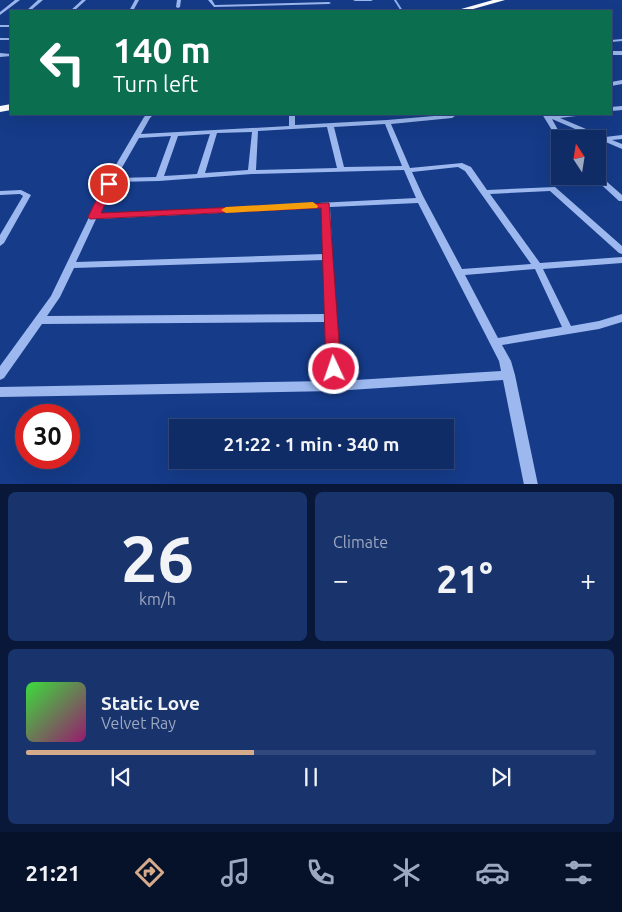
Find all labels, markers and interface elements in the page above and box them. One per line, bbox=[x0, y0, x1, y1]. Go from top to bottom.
icon: left bbox=[30, 30, 95, 95]
text: 140 m bbox=[113, 30, 211, 70]
text: Turn left bbox=[113, 71, 198, 96]
north arrow bbox=[551, 130, 606, 185]
map controls bbox=[551, 130, 606, 185]
pin bbox=[88, 163, 130, 205]
icon: arrive bbox=[95, 170, 123, 198]
position arrow bbox=[307, 342, 359, 394]
speed limit sign: 30 bbox=[15, 404, 80, 469]
text: 21:22 · 1 min · 340 m bbox=[224, 433, 399, 455]
text: 26 bbox=[121, 521, 194, 594]
text: Climate bbox=[333, 533, 388, 551]
text: 21° bbox=[436, 558, 493, 600]
text: − bbox=[333, 564, 349, 595]
text: + bbox=[580, 564, 596, 595]
text: km/h bbox=[139, 590, 176, 608]
text: Static Love bbox=[101, 692, 200, 714]
text: Velvet Ray bbox=[101, 714, 176, 732]
icon: previous bbox=[107, 763, 135, 791]
icon: pause bbox=[297, 763, 325, 791]
icon: next bbox=[487, 763, 515, 791]
icon: directions bbox=[132, 855, 167, 890]
icon: music bbox=[218, 855, 253, 890]
icon: phone bbox=[303, 855, 338, 890]
icon: climate bbox=[389, 855, 424, 890]
icon: car bbox=[475, 855, 510, 890]
icon: filters bbox=[561, 855, 596, 890]
text: 21:21 bbox=[25, 860, 81, 885]

